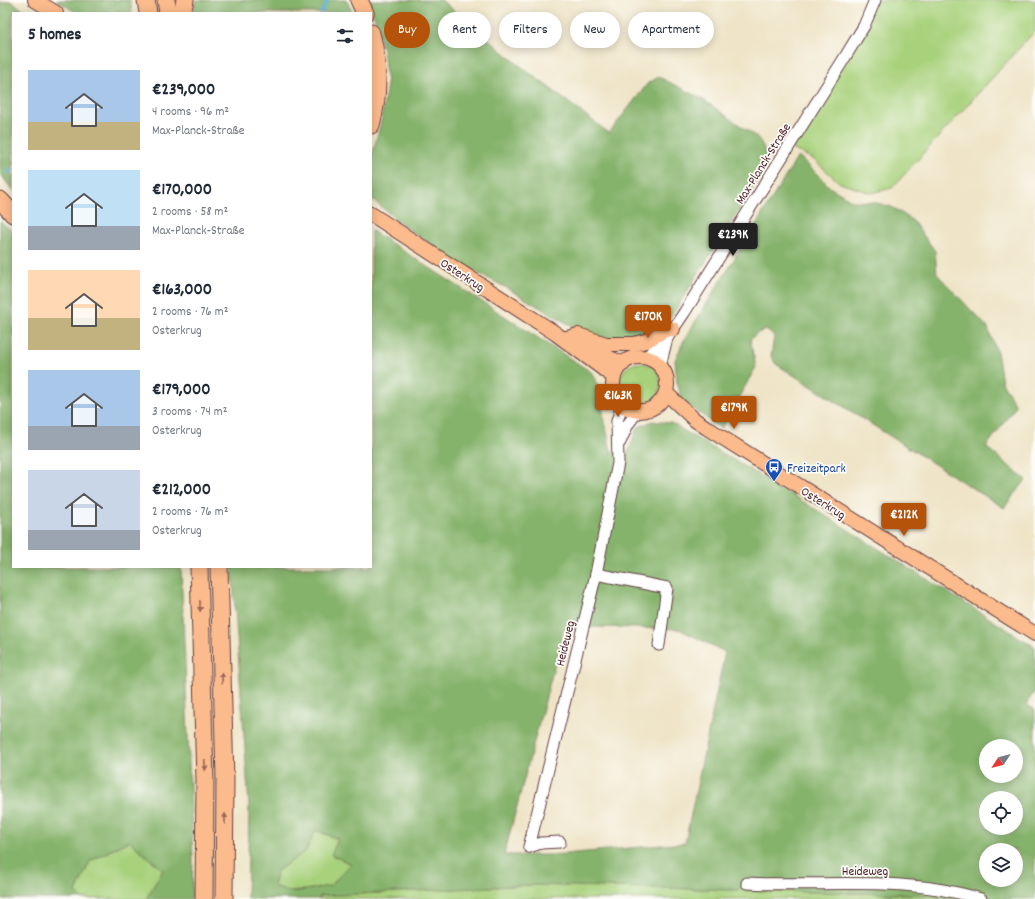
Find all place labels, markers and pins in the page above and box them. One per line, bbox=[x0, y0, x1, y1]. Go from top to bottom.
pin: €239K bbox=[705, 223, 761, 257]
pin: €170K bbox=[620, 305, 676, 339]
pin: €163K bbox=[590, 384, 646, 418]
pin: €179K bbox=[706, 396, 762, 430]
bus stop icon: Freizeitpark bbox=[764, 457, 784, 482]
place label: Freizeitpark bbox=[787, 460, 846, 479]
pin: €212K bbox=[876, 503, 932, 537]

